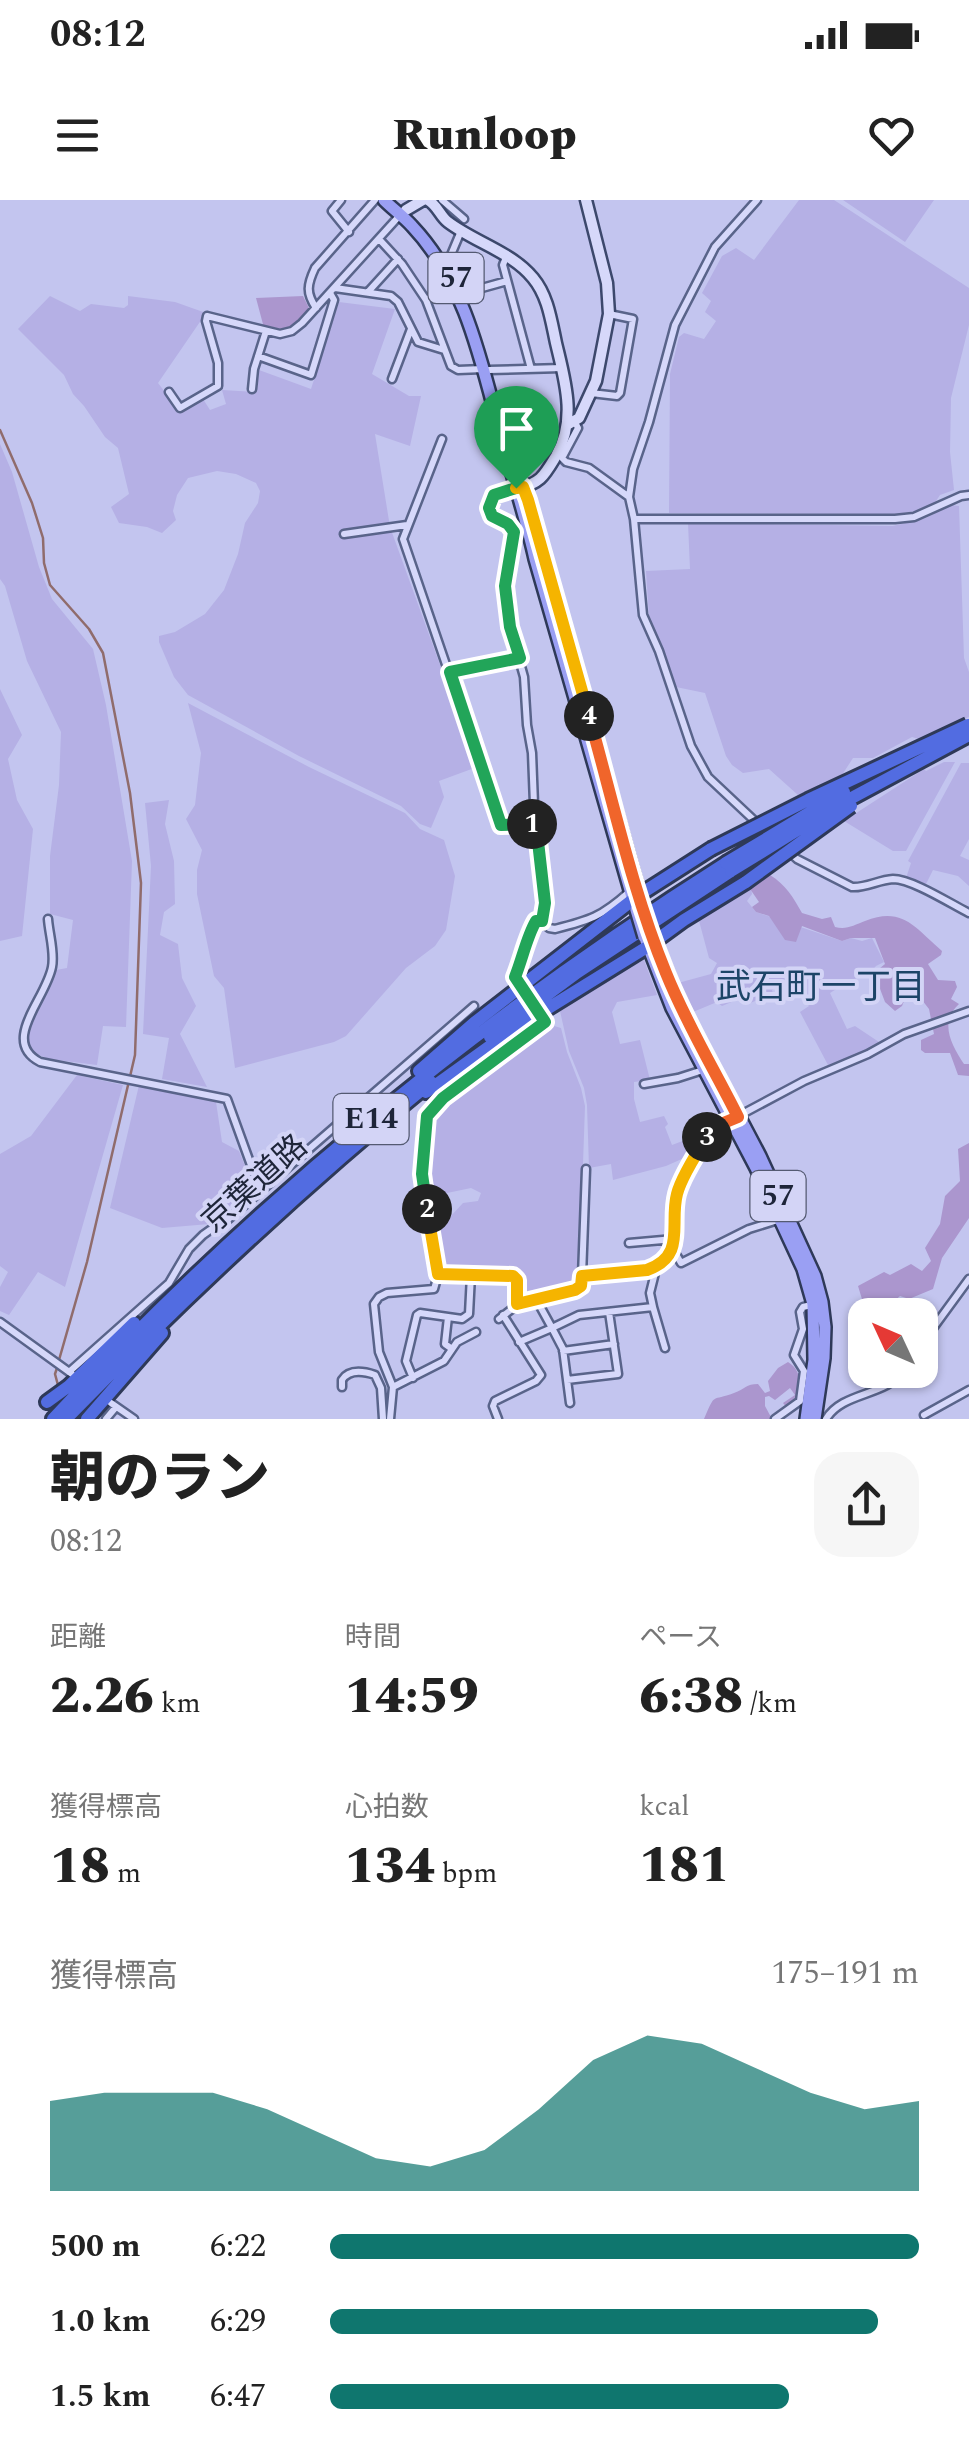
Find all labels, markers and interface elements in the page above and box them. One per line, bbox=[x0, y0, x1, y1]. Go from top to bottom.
text: 08:12 bbox=[50, 6, 145, 64]
text: Runloop bbox=[393, 101, 576, 170]
icon: menu bbox=[50, 108, 105, 163]
icon: heart bbox=[864, 108, 919, 163]
road number: 57 bbox=[428, 253, 484, 303]
pin bbox=[474, 386, 559, 489]
icon: arrive bbox=[489, 401, 544, 456]
pin: 4 bbox=[564, 691, 614, 741]
text: 4 bbox=[581, 694, 597, 737]
pin: 1 bbox=[507, 799, 557, 849]
text: 1 bbox=[524, 802, 540, 845]
district label: 武石町一丁目 bbox=[716, 961, 926, 1014]
road number: E14 bbox=[334, 1094, 408, 1144]
pin: 3 bbox=[682, 1112, 732, 1162]
text: 3 bbox=[699, 1115, 715, 1158]
street label: 京葉道路 bbox=[191, 1123, 319, 1245]
road number: 57 bbox=[750, 1171, 806, 1221]
pin: 2 bbox=[402, 1184, 452, 1234]
text: 2 bbox=[419, 1187, 435, 1230]
north arrow bbox=[848, 1298, 938, 1388]
map controls bbox=[848, 1298, 938, 1388]
text: 朝のラン bbox=[50, 1438, 270, 1521]
button: share bbox=[814, 1452, 919, 1557]
text: 08:12 bbox=[50, 1517, 122, 1566]
text: 距離 bbox=[50, 1616, 106, 1659]
text: 時間 bbox=[345, 1616, 401, 1659]
text: ペース bbox=[639, 1616, 722, 1659]
text: 2.26 bbox=[50, 1659, 154, 1735]
text: 14:59 bbox=[345, 1659, 479, 1735]
text: 6:38 bbox=[639, 1659, 743, 1735]
text: km bbox=[154, 1682, 201, 1725]
text: /km bbox=[743, 1682, 797, 1725]
text: kcal bbox=[639, 1785, 690, 1828]
text: 獲得標高 bbox=[50, 1786, 162, 1829]
text: 心拍数 bbox=[345, 1786, 429, 1829]
text: 181 bbox=[639, 1828, 729, 1904]
text: 18 bbox=[50, 1829, 110, 1905]
text: 134 bbox=[345, 1829, 435, 1905]
text: m bbox=[110, 1852, 141, 1895]
text: bpm bbox=[435, 1852, 497, 1895]
text: 175–191 m bbox=[771, 1949, 919, 1998]
text: 獲得標高 bbox=[50, 1952, 178, 2001]
text: 500 m bbox=[50, 2222, 141, 2271]
text: 6:22 bbox=[210, 2222, 266, 2271]
text: 1.0 km bbox=[50, 2297, 151, 2346]
text: 6:29 bbox=[210, 2297, 266, 2346]
text: 1.5 km bbox=[50, 2372, 151, 2421]
text: 6:47 bbox=[210, 2372, 266, 2421]

